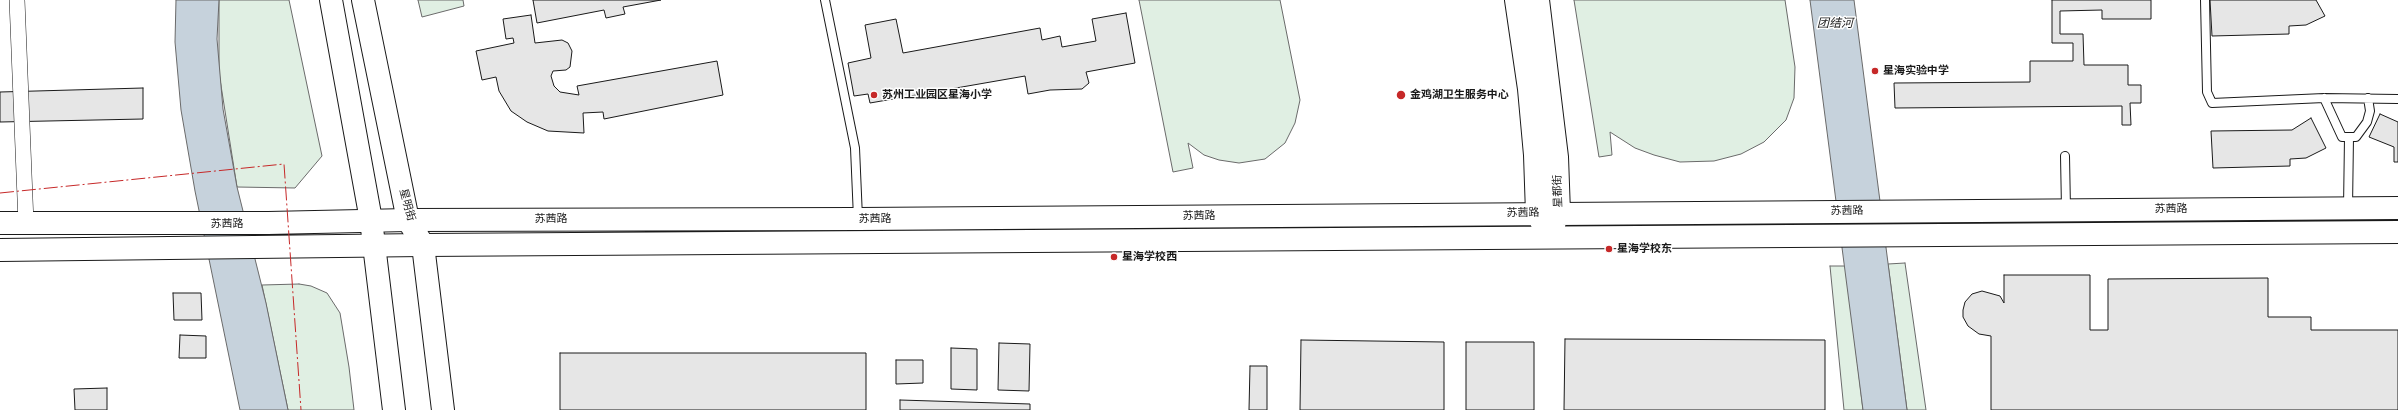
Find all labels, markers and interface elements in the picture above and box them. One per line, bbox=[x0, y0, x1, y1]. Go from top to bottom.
water label: 团结河 bbox=[1817, 17, 1853, 31]
place label: 星海实验中学 bbox=[1883, 64, 1949, 78]
marker: 星海实验中学 bbox=[1870, 66, 1880, 76]
place label: 苏州工业园区星海小学 bbox=[882, 88, 992, 102]
place label: 金鸡湖卫生服务中心 bbox=[1410, 88, 1509, 102]
marker: 金鸡湖卫生服务中心 bbox=[1395, 89, 1407, 101]
marker: 苏州工业园区星海小学 bbox=[869, 90, 879, 100]
street label: 星都街 bbox=[1551, 174, 1565, 208]
street label: 星明街 bbox=[396, 187, 418, 223]
street label: 苏茜路 bbox=[2155, 202, 2187, 216]
street label: 苏茜路 bbox=[1830, 204, 1864, 218]
street label: 苏茜路 bbox=[1506, 206, 1540, 220]
street label: 苏茜路 bbox=[1183, 209, 1215, 223]
street label: 苏茜路 bbox=[535, 212, 567, 226]
street label: 苏茜路 bbox=[859, 212, 891, 226]
street label: 苏茜路 bbox=[211, 217, 243, 231]
place label: 星海学校东 bbox=[1617, 242, 1672, 256]
marker: 星海学校东 bbox=[1604, 244, 1614, 254]
place label: 星海学校西 bbox=[1122, 250, 1177, 264]
marker: 星海学校西 bbox=[1109, 252, 1119, 262]

